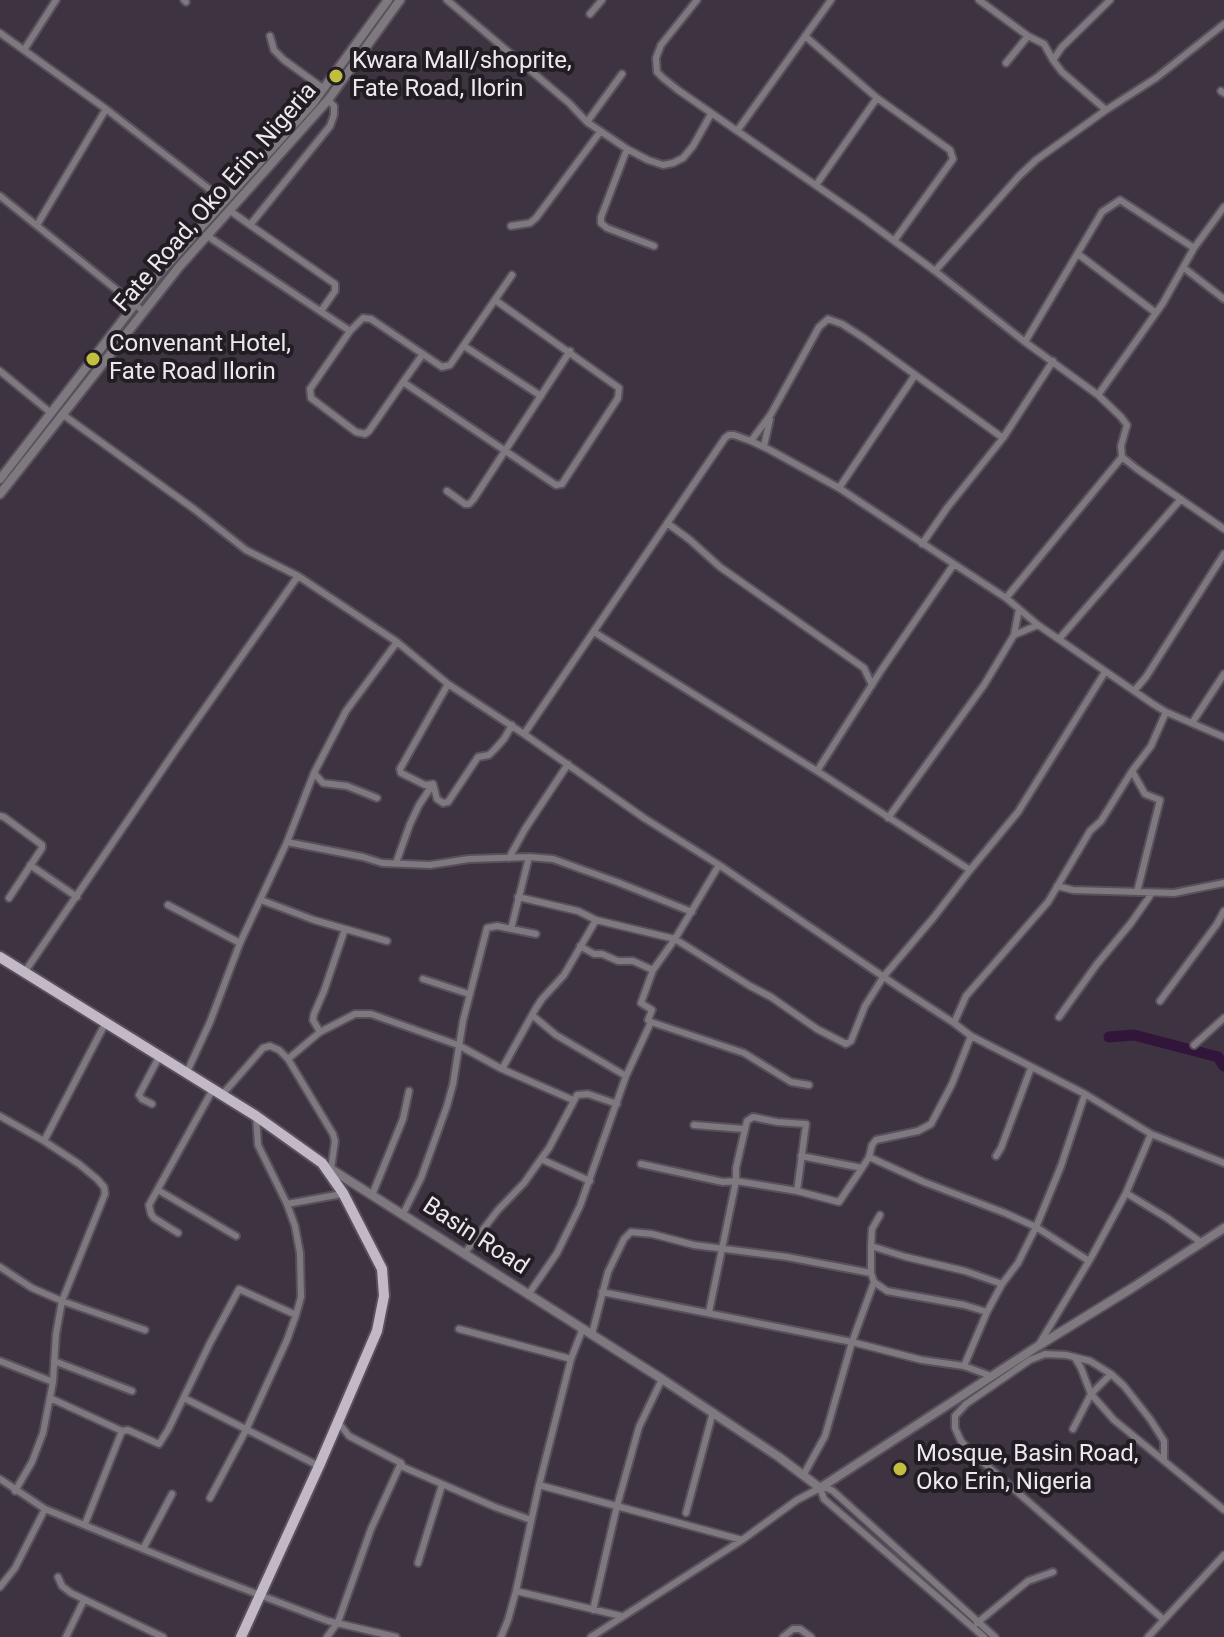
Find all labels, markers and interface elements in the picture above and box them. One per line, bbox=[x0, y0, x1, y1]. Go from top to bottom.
place label: Kwara Mall/shoprite, Fate Road, Ilorin bbox=[352, 48, 572, 104]
marker: Kwara Mall/shoprite, Fate Road, Ilorin bbox=[327, 67, 345, 85]
street label: Fate Road, Oko Erin, Nigeria bbox=[109, 78, 323, 318]
place label: Convenant Hotel, Fate Road Ilorin bbox=[109, 331, 291, 387]
marker: Convenant Hotel, Fate Road Ilorin bbox=[84, 350, 102, 368]
street label: Basin Road bbox=[417, 1192, 533, 1282]
place label: Mosque, Basin Road, Oko Erin, Nigeria bbox=[916, 1441, 1139, 1497]
marker: Mosque, Basin Road, Oko Erin, Nigeria bbox=[891, 1460, 909, 1478]

